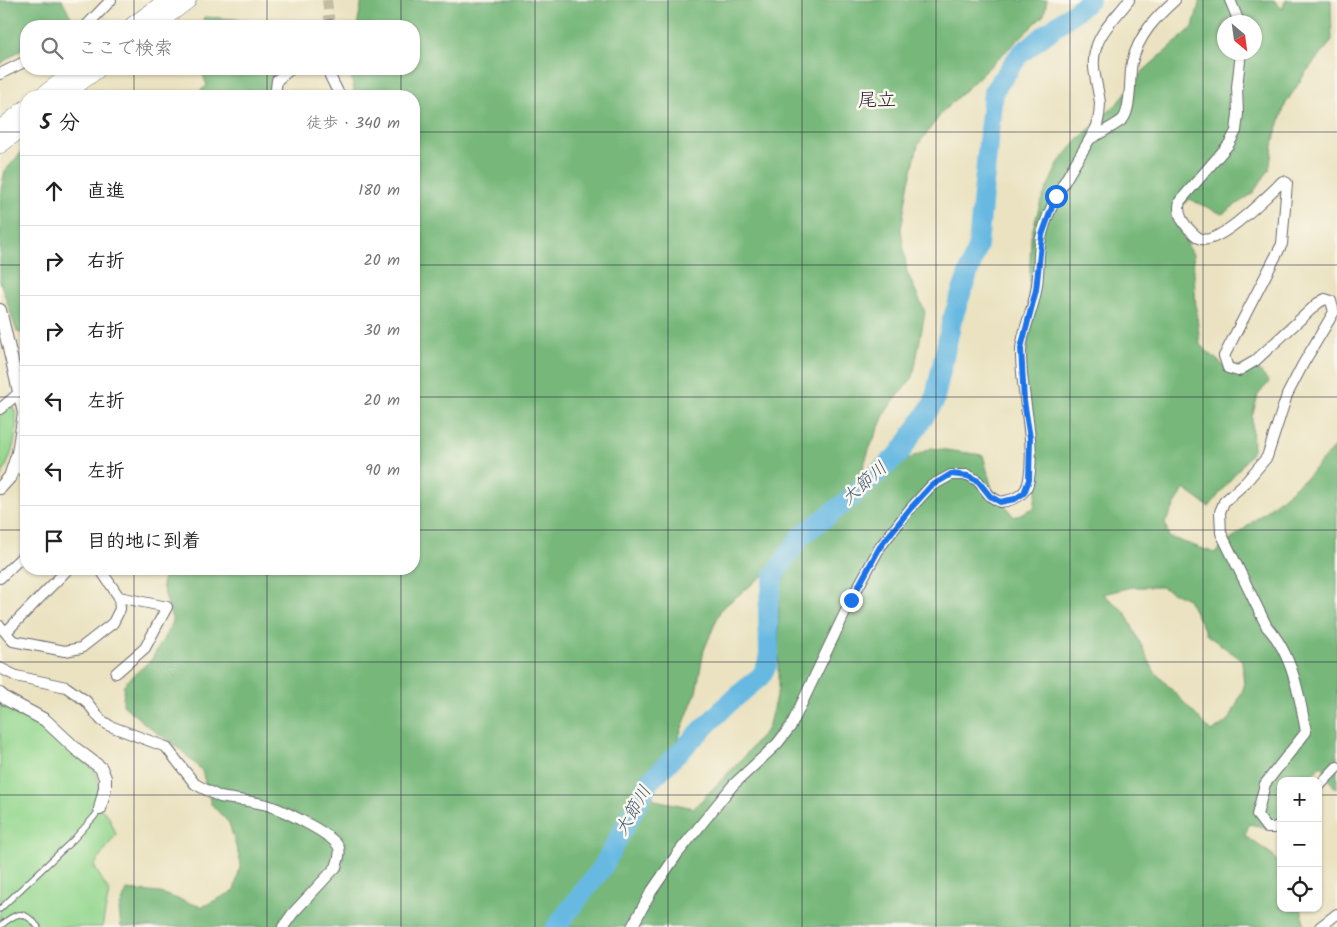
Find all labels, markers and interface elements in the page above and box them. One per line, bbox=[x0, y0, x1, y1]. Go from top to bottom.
north arrow bbox=[1217, 15, 1262, 60]
search box bbox=[20, 20, 420, 75]
icon: search bbox=[38, 34, 66, 62]
text: ここで検索 bbox=[78, 34, 173, 64]
district label: 尾立 bbox=[858, 86, 896, 116]
text: 5 分 bbox=[40, 107, 80, 140]
text: 徒歩 · 340 m bbox=[306, 111, 400, 136]
icon: ahead bbox=[40, 177, 68, 205]
text: 直進 bbox=[87, 177, 125, 207]
text: 180 m bbox=[358, 178, 400, 203]
route start bbox=[1045, 185, 1068, 208]
icon: right bbox=[40, 247, 68, 275]
text: 右折 bbox=[87, 247, 125, 277]
text: 20 m bbox=[364, 248, 400, 273]
icon: right bbox=[40, 317, 68, 345]
text: 右折 bbox=[87, 317, 125, 347]
text: 30 m bbox=[364, 318, 400, 343]
icon: left bbox=[40, 387, 68, 415]
text: 左折 bbox=[87, 387, 125, 417]
text: 20 m bbox=[364, 388, 400, 413]
water label: 大節川 bbox=[835, 455, 895, 513]
icon: left bbox=[40, 457, 68, 485]
text: 左折 bbox=[87, 457, 125, 487]
text: 90 m bbox=[365, 458, 400, 483]
icon: arrive bbox=[40, 527, 68, 555]
text: 目的地に到着 bbox=[87, 527, 201, 557]
route end bbox=[840, 589, 863, 612]
map controls bbox=[1277, 777, 1322, 912]
button: + bbox=[1277, 777, 1322, 822]
water label: 大節川 bbox=[608, 780, 660, 842]
button: − bbox=[1277, 822, 1322, 867]
button: locate bbox=[1277, 867, 1322, 912]

